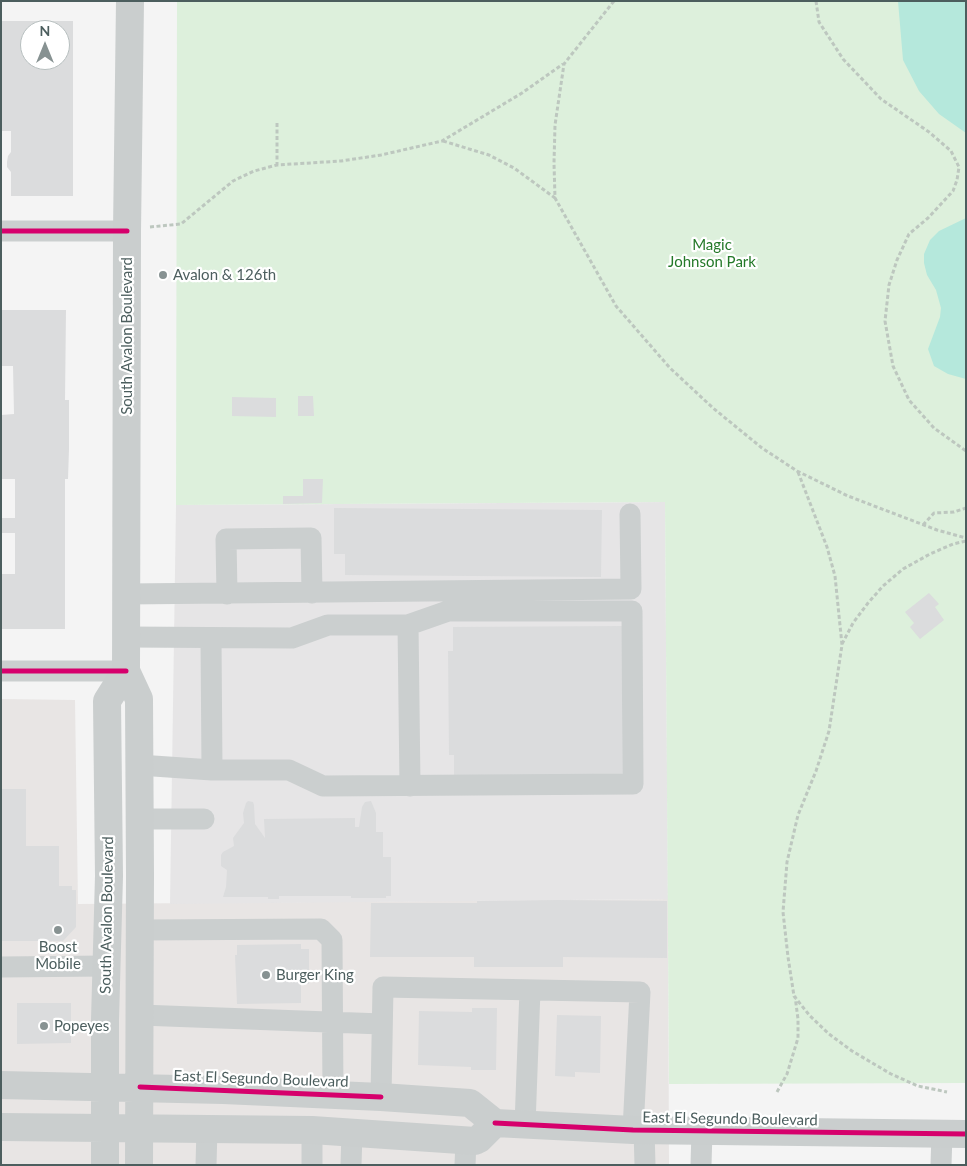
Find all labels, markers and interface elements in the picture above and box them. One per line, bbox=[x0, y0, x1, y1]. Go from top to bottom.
north arrow bbox=[20, 20, 70, 70]
text: N bbox=[40, 22, 50, 39]
park label: Magic Johnson Park bbox=[668, 236, 756, 271]
street label: South Avalon Boulevard bbox=[118, 257, 136, 415]
place label: Avalon & 126th bbox=[173, 266, 276, 284]
marker: Avalon & 126th bbox=[157, 269, 169, 281]
street label: South Avalon Boulevard bbox=[97, 836, 117, 994]
marker: Boost Mobile bbox=[52, 924, 64, 936]
place label: Boost Mobile bbox=[35, 938, 81, 973]
place label: Burger King bbox=[276, 966, 354, 984]
marker: Burger King bbox=[260, 969, 272, 981]
place label: Popeyes bbox=[54, 1017, 109, 1035]
marker: Popeyes bbox=[38, 1020, 50, 1032]
street label: East El Segundo Boulevard bbox=[173, 1067, 349, 1091]
street label: East El Segundo Boulevard bbox=[642, 1108, 818, 1130]

